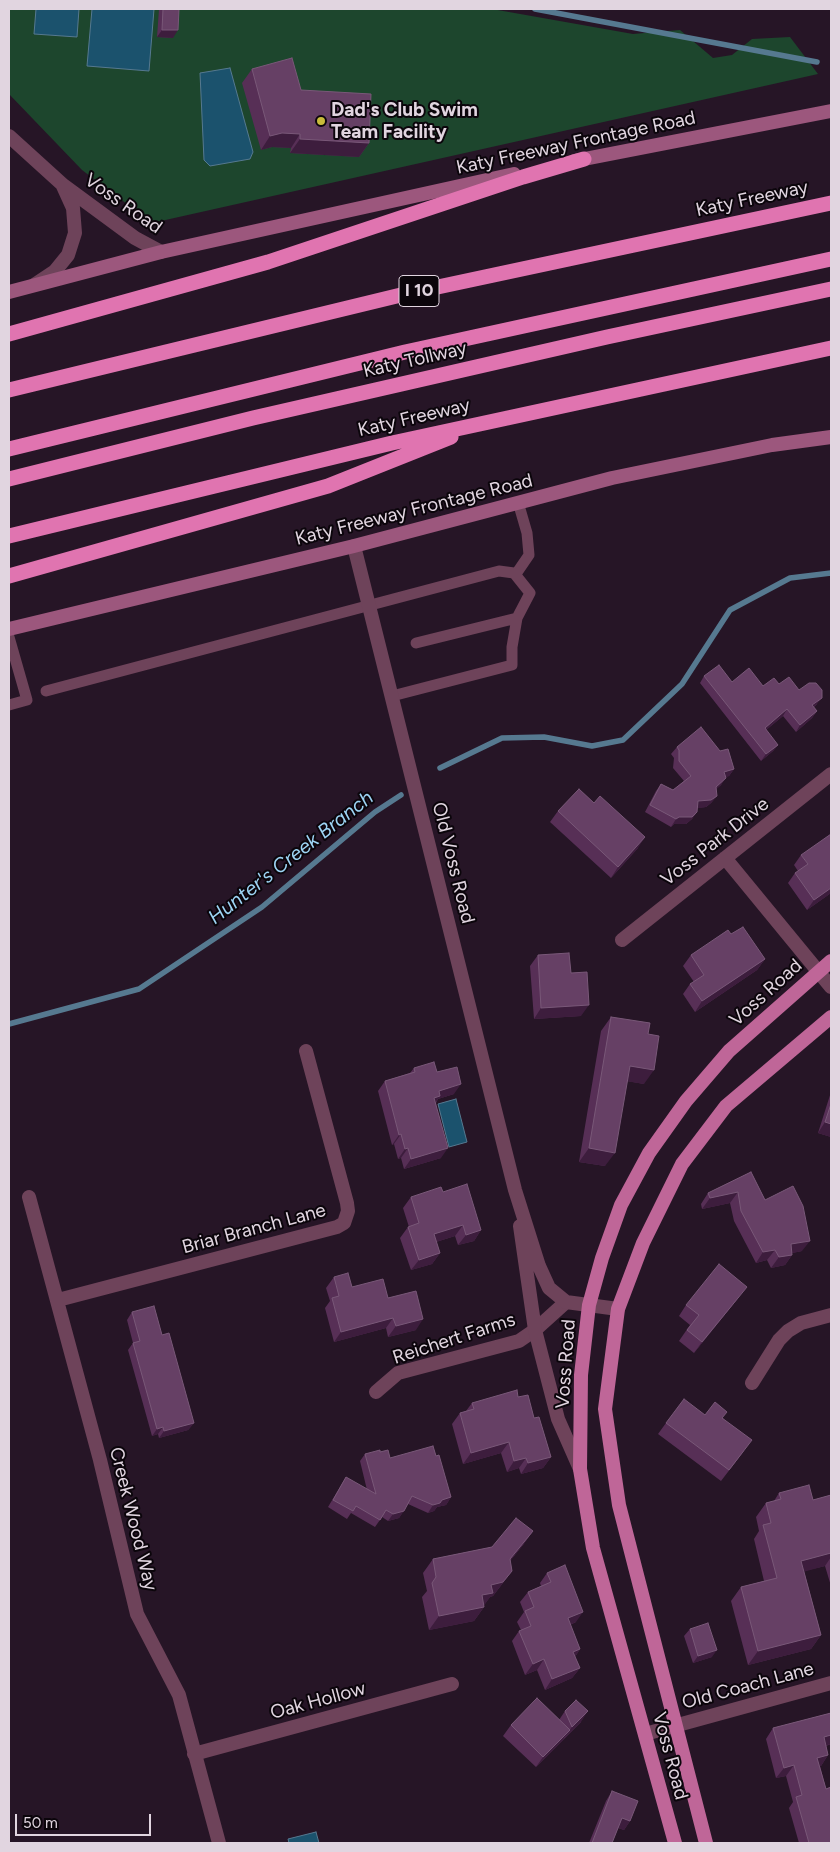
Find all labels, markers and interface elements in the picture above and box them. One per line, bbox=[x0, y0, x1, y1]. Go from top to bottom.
place label: Dad's Club Swim Team Facility bbox=[331, 99, 478, 143]
street label: Katy Freeway Frontage Road bbox=[454, 106, 698, 180]
marker: Dad's Club Swim Team Facility bbox=[315, 115, 327, 127]
street label: Voss Road bbox=[80, 169, 166, 239]
street label: Katy Freeway bbox=[694, 176, 810, 222]
road number: I 10 bbox=[399, 276, 439, 306]
street label: Katy Tollway bbox=[361, 337, 469, 383]
street label: Katy Freeway bbox=[356, 394, 472, 442]
street label: Katy Freeway Frontage Road bbox=[293, 469, 535, 551]
water label: Hunter's Creek Branch bbox=[204, 786, 378, 930]
street label: Voss Park Drive bbox=[657, 793, 773, 891]
street label: Old Voss Road bbox=[427, 800, 479, 926]
street label: Voss Road bbox=[725, 955, 807, 1031]
street label: Briar Branch Lane bbox=[180, 1199, 328, 1259]
street label: Reichert Farms bbox=[390, 1308, 518, 1370]
street label: Voss Road bbox=[552, 1319, 580, 1409]
street label: Creek Wood Way bbox=[104, 1445, 162, 1593]
street label: Old Coach Lane bbox=[680, 1657, 816, 1715]
street label: Oak Hollow bbox=[268, 1677, 368, 1725]
street label: Voss Road bbox=[647, 1710, 693, 1802]
scale bar bbox=[18, 1804, 154, 1836]
text: 50 m bbox=[23, 1814, 58, 1832]

